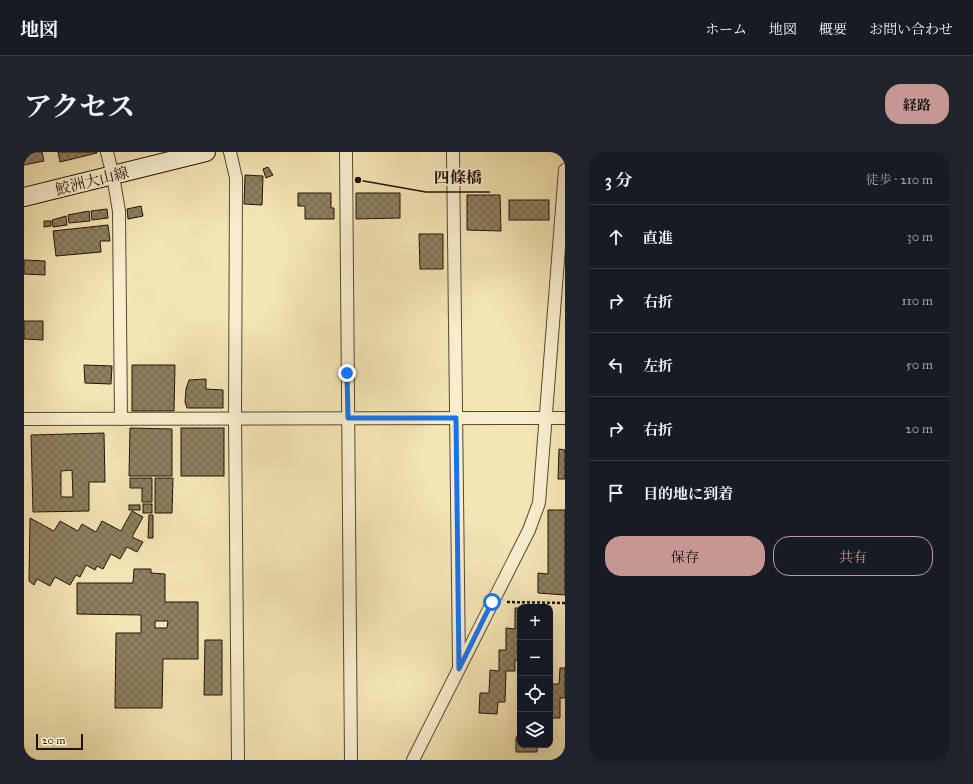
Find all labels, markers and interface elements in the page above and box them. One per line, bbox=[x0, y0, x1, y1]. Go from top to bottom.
text: 地図 bbox=[20, 18, 58, 41]
text: ホーム bbox=[705, 21, 747, 38]
text: 地図 bbox=[769, 21, 797, 38]
text: 概要 bbox=[819, 21, 847, 38]
text: お問い合わせ bbox=[869, 21, 953, 38]
button: 経路 bbox=[885, 84, 949, 124]
text: アクセス bbox=[24, 89, 135, 124]
street label: 鮫洲大山線 bbox=[53, 163, 131, 199]
callout: 四條橋 bbox=[426, 164, 490, 192]
text: 四條橋 bbox=[434, 168, 482, 187]
text: 3 分 bbox=[605, 170, 632, 191]
text: 徒歩 · 210 m bbox=[866, 172, 933, 188]
icon: ahead bbox=[605, 226, 627, 248]
text: 直進 bbox=[643, 229, 673, 247]
text: 30 m bbox=[907, 229, 933, 245]
icon: right bbox=[605, 290, 627, 312]
text: 右折 bbox=[643, 293, 673, 311]
text: 110 m bbox=[901, 293, 933, 309]
icon: left bbox=[605, 354, 627, 376]
text: 左折 bbox=[643, 357, 673, 375]
text: 50 m bbox=[906, 357, 933, 373]
route end bbox=[338, 364, 356, 382]
icon: right bbox=[605, 418, 627, 440]
text: 右折 bbox=[643, 421, 673, 439]
text: 20 m bbox=[905, 421, 933, 437]
icon: arrive bbox=[605, 482, 627, 504]
text: 目的地に到着 bbox=[643, 485, 733, 503]
button: 保存 bbox=[605, 536, 765, 576]
button: 共有 bbox=[773, 536, 933, 576]
route start bbox=[483, 593, 501, 611]
map controls bbox=[517, 604, 553, 748]
button: + bbox=[517, 604, 553, 640]
button: − bbox=[517, 640, 553, 676]
button: locate bbox=[517, 676, 553, 712]
button: layers bbox=[517, 712, 553, 748]
scale bar bbox=[36, 732, 83, 751]
text: 20 m bbox=[42, 734, 65, 747]

